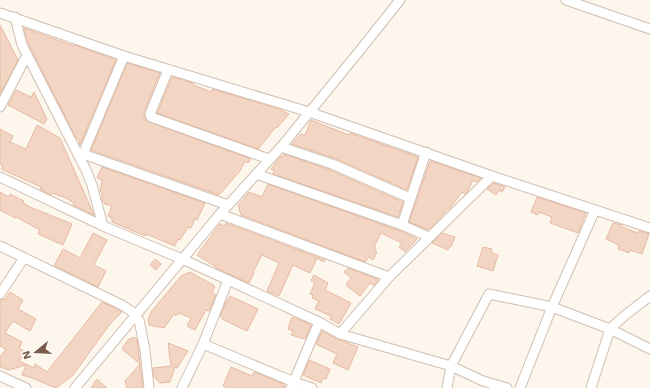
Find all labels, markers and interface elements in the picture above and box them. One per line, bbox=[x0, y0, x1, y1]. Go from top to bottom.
north arrow bbox=[16, 332, 56, 372]
text: N bbox=[20, 349, 34, 361]

